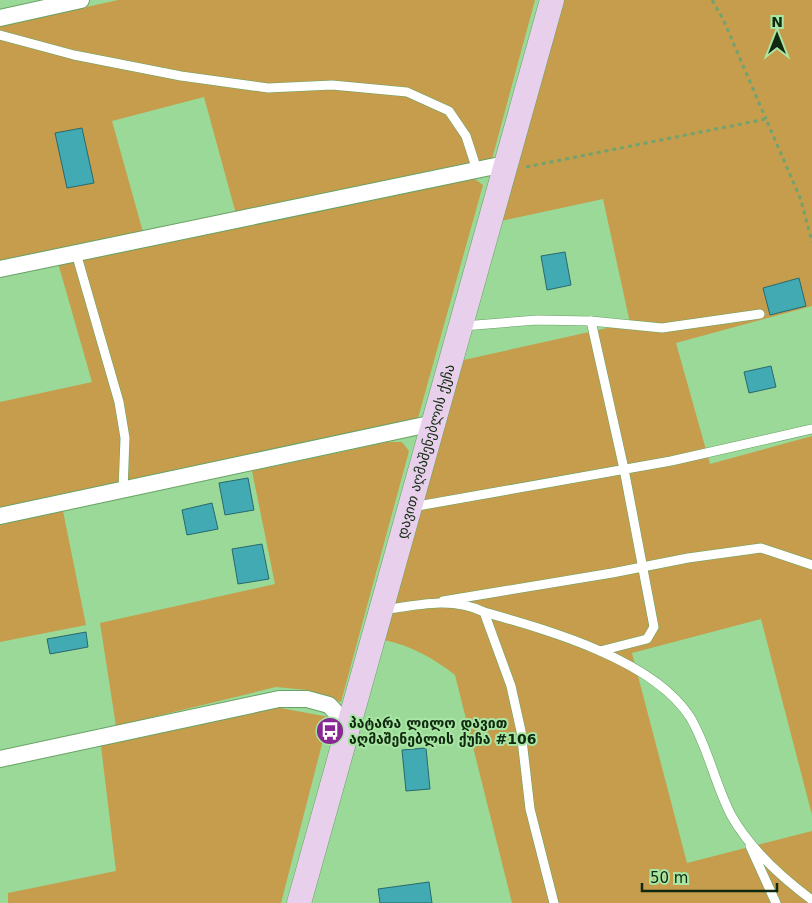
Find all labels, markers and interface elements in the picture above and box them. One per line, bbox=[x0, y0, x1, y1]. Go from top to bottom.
north arrow bbox=[752, 10, 802, 60]
text: N bbox=[771, 14, 783, 30]
street label: დავით აღმაშენებლის ქუჩა bbox=[394, 362, 458, 540]
place label: პატარა ლილო დავით აღმაშენებლის ქუჩა #106 bbox=[349, 715, 536, 747]
bus stop icon: პატარა ლილო დავით აღმაშენებლის ქუჩა #106 bbox=[315, 716, 345, 746]
scale bar bbox=[642, 860, 777, 892]
text: 50 m bbox=[650, 869, 688, 887]

